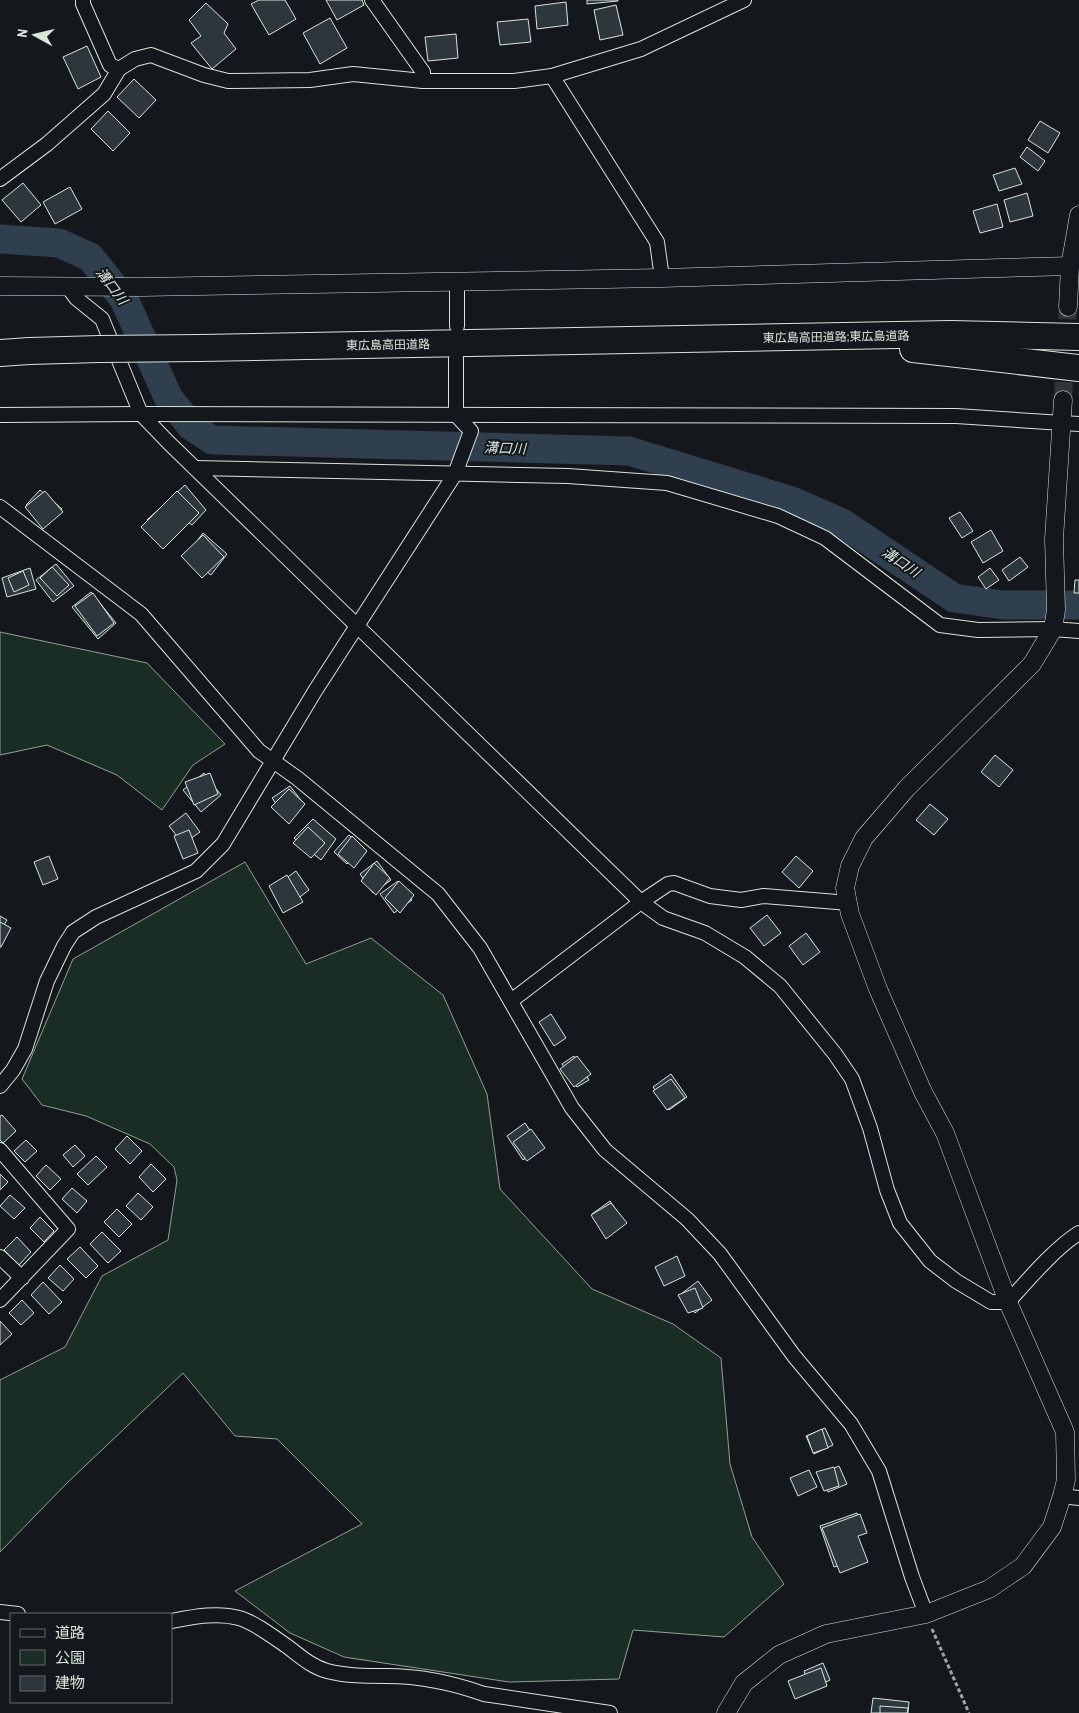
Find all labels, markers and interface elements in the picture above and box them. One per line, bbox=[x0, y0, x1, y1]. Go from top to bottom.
north arrow bbox=[10, 10, 60, 60]
text: N bbox=[13, 28, 32, 39]
water label: 溝口川 bbox=[92, 264, 133, 310]
street label: 東広島高田道路;東広島道路 bbox=[762, 328, 910, 346]
street label: 東広島高田道路 bbox=[346, 336, 430, 354]
water label: 溝口川 bbox=[484, 438, 528, 458]
water label: 溝口川 bbox=[879, 543, 925, 582]
legend bbox=[10, 1613, 172, 1703]
text: 道路 bbox=[55, 1622, 85, 1643]
text: 公園 bbox=[55, 1647, 85, 1668]
text: 建物 bbox=[55, 1672, 85, 1693]

